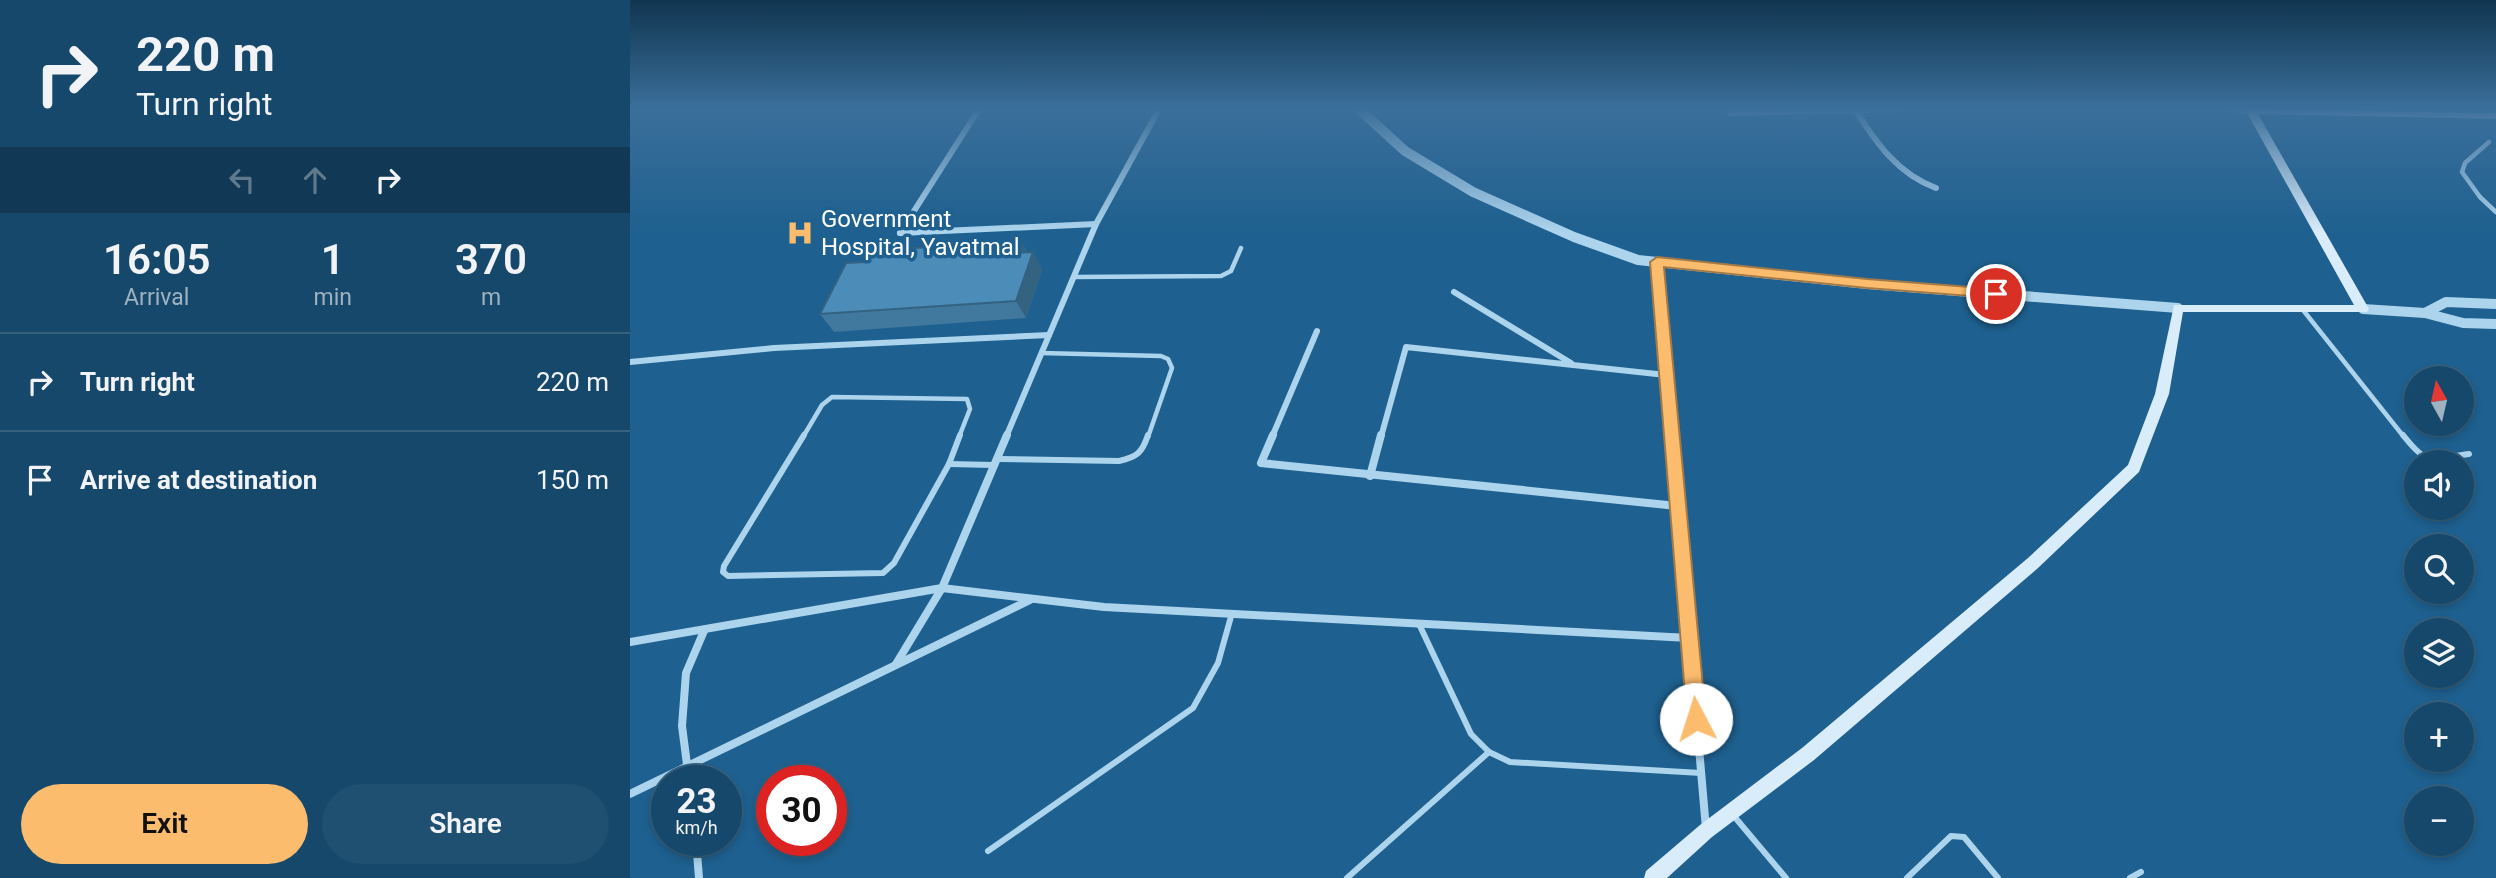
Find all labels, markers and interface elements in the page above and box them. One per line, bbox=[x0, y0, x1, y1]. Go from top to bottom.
text: 220 m bbox=[136, 26, 275, 83]
icon: right bbox=[21, 28, 112, 119]
text: Turn right bbox=[136, 85, 272, 123]
icon: left bbox=[223, 161, 261, 199]
icon: ahead bbox=[296, 161, 334, 199]
icon: right bbox=[369, 161, 407, 199]
place label: Government Hospital, Yavatmal bbox=[821, 205, 1020, 261]
hospital icon: Government Hospital, Yavatmal bbox=[785, 218, 815, 248]
text: 16:05 bbox=[103, 235, 210, 284]
text: 1 bbox=[321, 235, 345, 284]
text: 370 bbox=[455, 235, 527, 284]
pin bbox=[1966, 264, 2026, 324]
icon: arrive bbox=[1977, 275, 2015, 313]
text: Arrival bbox=[124, 284, 189, 311]
text: min bbox=[313, 284, 352, 311]
text: m bbox=[481, 284, 501, 311]
icon: right bbox=[21, 363, 59, 401]
north arrow bbox=[2404, 366, 2474, 436]
map controls bbox=[2404, 366, 2474, 856]
text: Turn right bbox=[80, 367, 195, 397]
text: 220 m bbox=[536, 367, 609, 397]
button: sound bbox=[2404, 450, 2474, 520]
icon: arrive bbox=[21, 461, 59, 499]
text: Arrive at destination bbox=[80, 465, 317, 495]
text: 150 m bbox=[536, 465, 609, 495]
button: search bbox=[2404, 534, 2474, 604]
button: layers bbox=[2404, 618, 2474, 688]
position arrow bbox=[1659, 682, 1733, 756]
button: + bbox=[2404, 702, 2474, 772]
speed limit sign: 30 bbox=[756, 765, 847, 856]
text: 23 bbox=[676, 781, 717, 822]
button: Exit bbox=[21, 784, 308, 864]
button: Share bbox=[322, 784, 609, 864]
button: − bbox=[2404, 786, 2474, 856]
text: km/h bbox=[675, 817, 718, 838]

